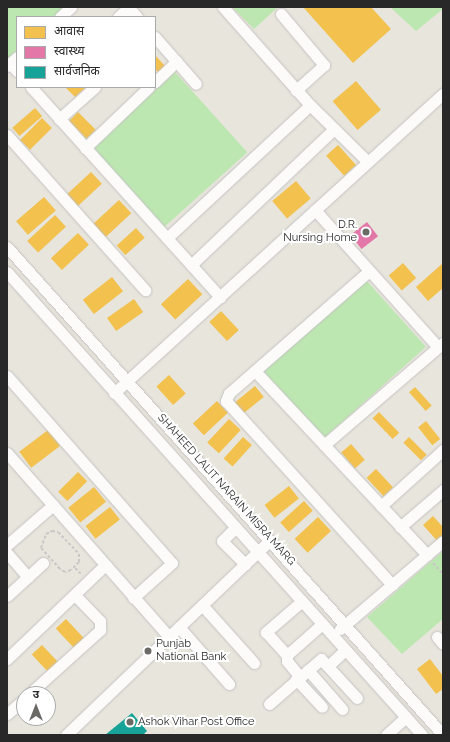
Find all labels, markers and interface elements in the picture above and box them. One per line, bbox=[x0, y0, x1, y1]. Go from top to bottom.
legend bbox=[16, 16, 156, 88]
text: आवास bbox=[54, 24, 84, 38]
text: स्वास्थ्य bbox=[54, 44, 84, 58]
text: सार्वजनिक bbox=[54, 64, 100, 78]
place label: D.R. Nursing Home bbox=[283, 219, 357, 245]
marker: D.R. Nursing Home bbox=[360, 226, 372, 238]
street label: SHAHEED LALIT NARAIN MISRA MARG bbox=[154, 411, 298, 569]
place label: Punjab National Bank bbox=[156, 638, 227, 664]
marker: Punjab National Bank bbox=[143, 646, 153, 656]
north arrow bbox=[16, 686, 56, 726]
text: उ bbox=[33, 688, 39, 701]
place label: Ashok Vihar Post Office bbox=[138, 715, 255, 729]
marker: Ashok Vihar Post Office bbox=[125, 717, 135, 727]

